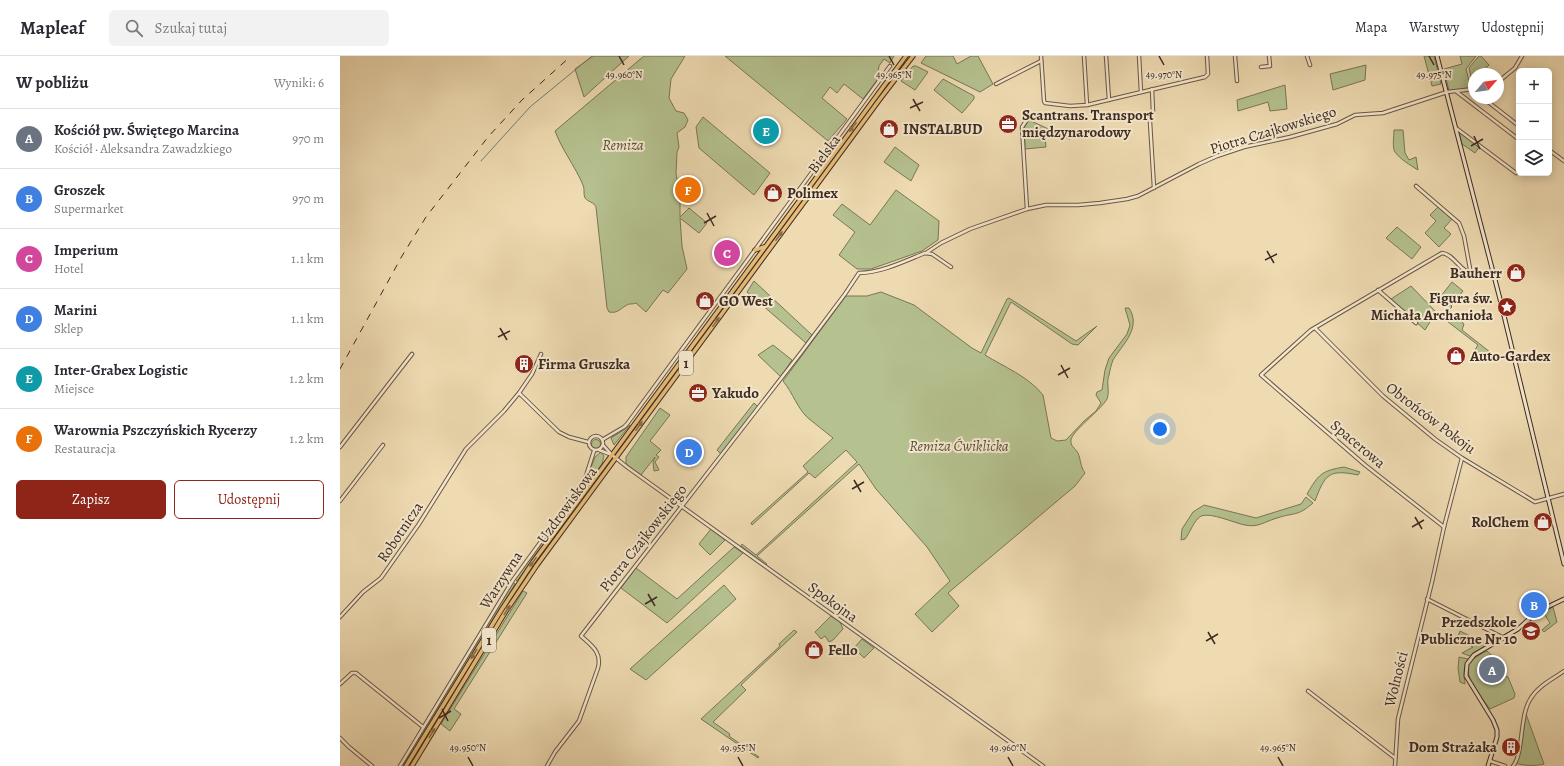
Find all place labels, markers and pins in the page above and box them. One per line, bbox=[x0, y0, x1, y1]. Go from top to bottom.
place label: Scantrans. Transport międzynarodowy bbox=[1022, 105, 1154, 142]
office icon: Scantrans. Transport międzynarodowy bbox=[997, 113, 1019, 135]
pin: E bbox=[753, 116, 779, 146]
shop icon: INSTALBUD bbox=[878, 118, 900, 140]
place label: INSTALBUD bbox=[903, 119, 982, 139]
pin: F bbox=[675, 175, 701, 205]
shop icon: Polimex bbox=[762, 182, 784, 204]
place label: Polimex bbox=[787, 183, 839, 203]
pin: C bbox=[714, 238, 740, 268]
shop icon: Bauherr bbox=[1505, 262, 1527, 284]
place label: Bauherr bbox=[1450, 263, 1502, 283]
place label: Figura św. Michała Archanioła bbox=[1371, 288, 1494, 325]
shop icon: GO West bbox=[694, 290, 716, 312]
place label: GO West bbox=[719, 291, 773, 311]
place icon: Figura św. Michała Archanioła bbox=[1496, 296, 1518, 318]
shop icon: Auto-Gardex bbox=[1445, 345, 1467, 367]
place label: Auto-Gardex bbox=[1469, 346, 1551, 366]
building icon: Firma Gruszka bbox=[513, 353, 535, 375]
place label: Firma Gruszka bbox=[538, 354, 631, 374]
office icon: Yakudo bbox=[687, 382, 709, 404]
place label: Yakudo bbox=[711, 383, 759, 403]
pin: D bbox=[676, 437, 702, 467]
shop icon: RolChem bbox=[1532, 511, 1554, 533]
place label: RolChem bbox=[1471, 512, 1529, 532]
pin: B bbox=[1521, 590, 1547, 620]
place label: Przedszkole Publiczne Nr 10 bbox=[1420, 612, 1517, 649]
school or university icon: Przedszkole Publiczne Nr 10 bbox=[1520, 620, 1542, 642]
shop icon: Fello bbox=[803, 639, 825, 661]
place label: Fello bbox=[828, 640, 858, 660]
pin: A bbox=[1479, 655, 1505, 685]
building icon: Dom Strażaka bbox=[1500, 736, 1522, 758]
place label: Dom Strażaka bbox=[1409, 737, 1498, 757]

